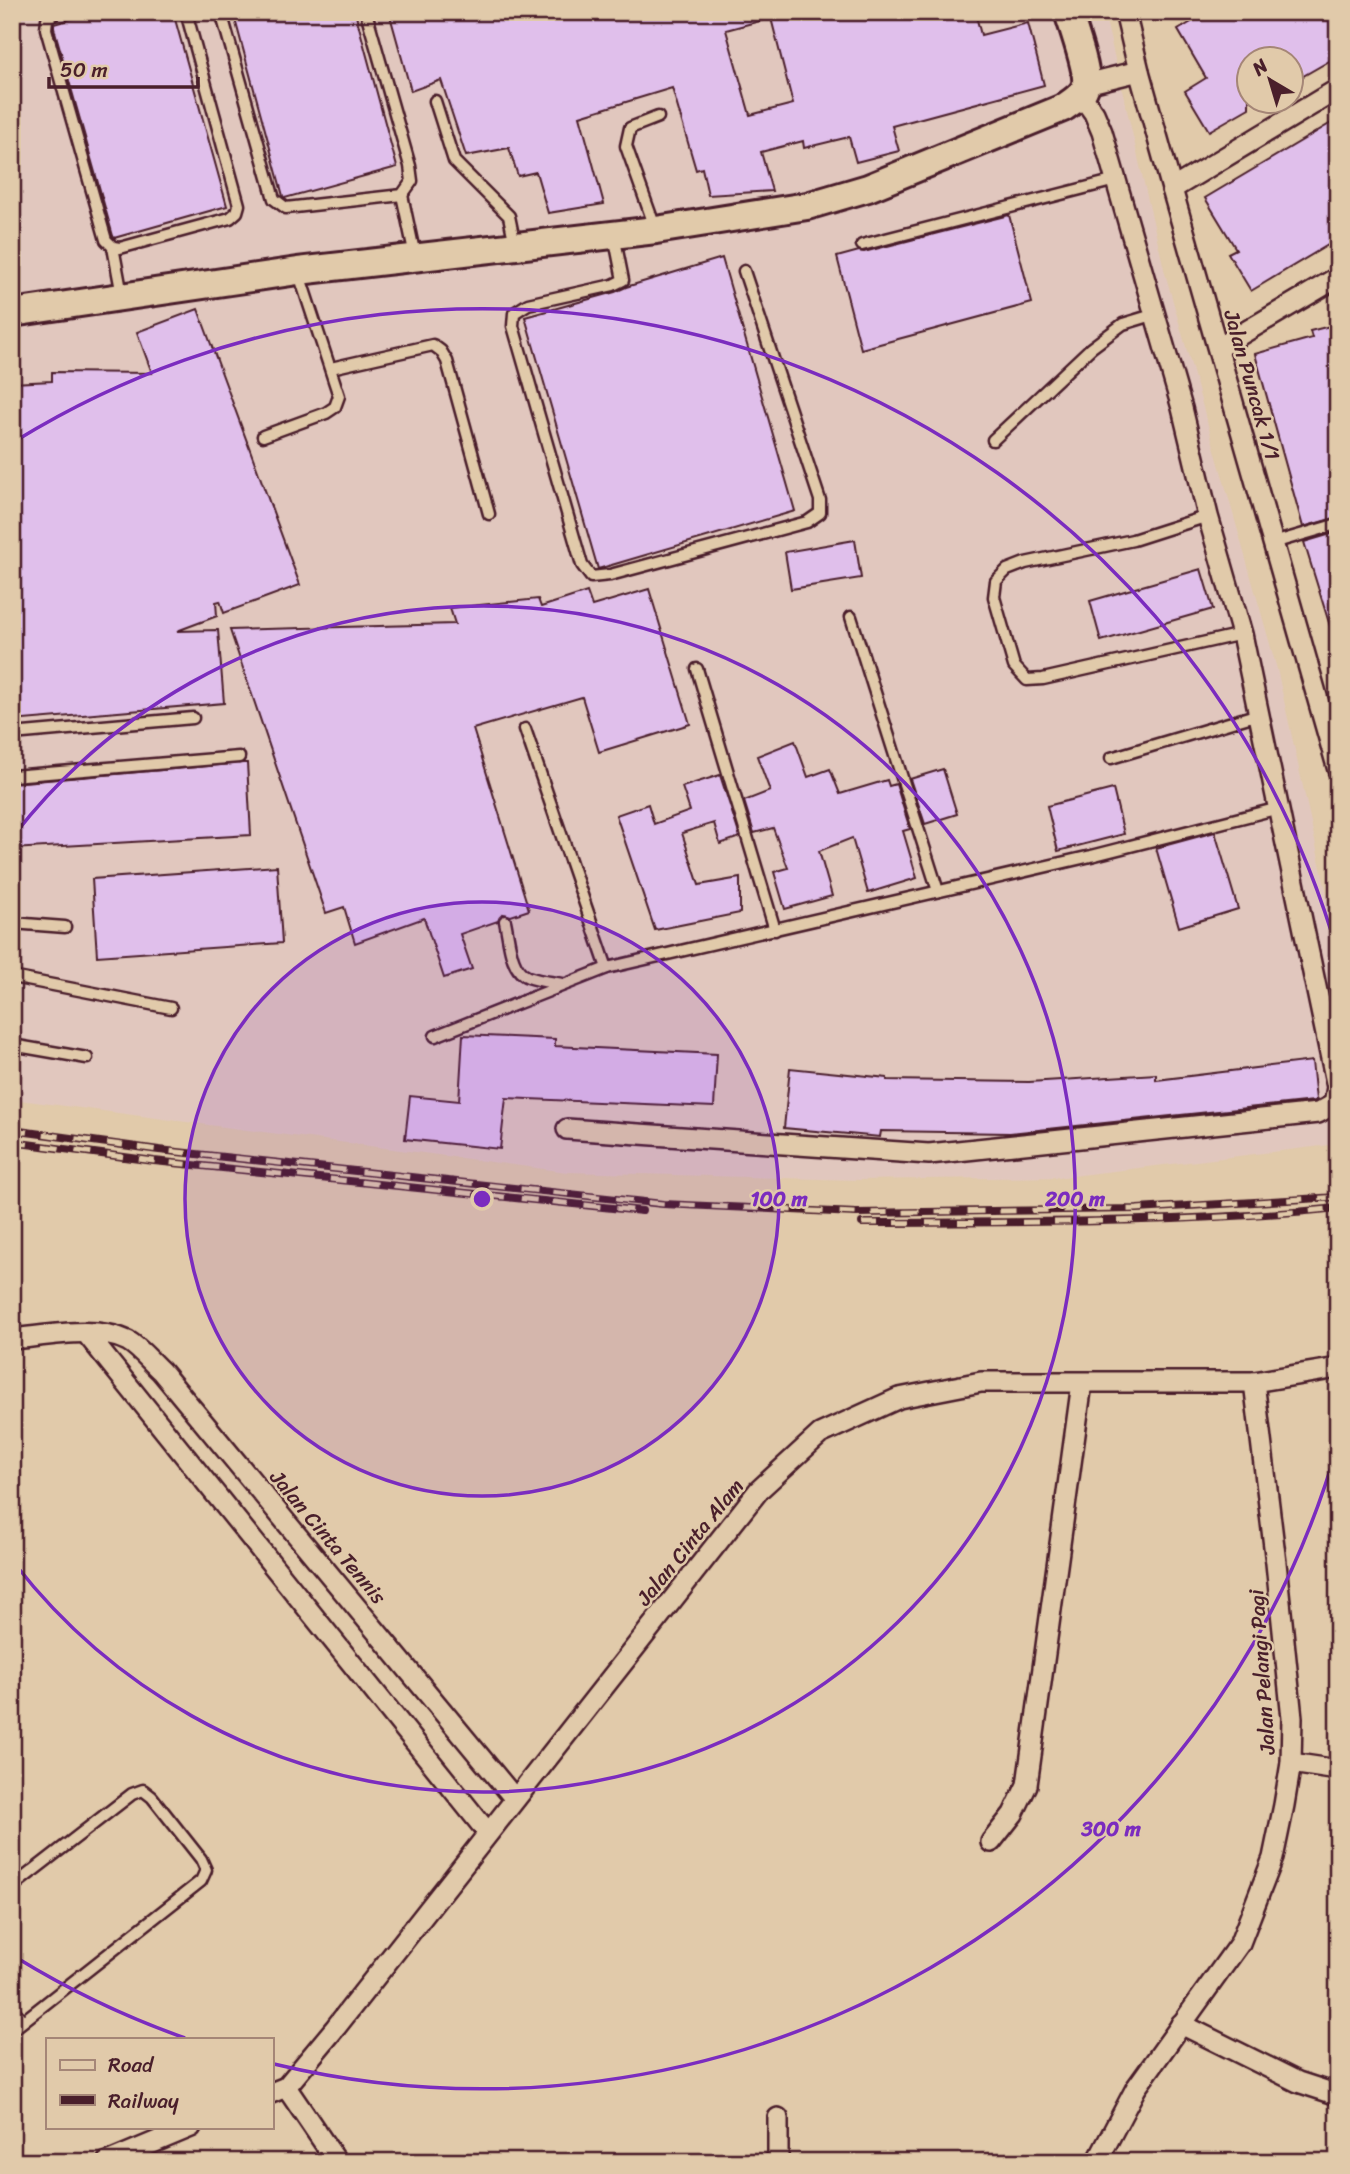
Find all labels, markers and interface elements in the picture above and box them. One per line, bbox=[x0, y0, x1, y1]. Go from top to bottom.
scale bar bbox=[49, 46, 198, 90]
north arrow bbox=[1234, 46, 1304, 116]
text: N bbox=[1244, 49, 1276, 85]
text: 50 m bbox=[60, 51, 108, 89]
street label: Jalan Puncak 1/1 bbox=[1212, 304, 1292, 465]
text: 100 m bbox=[750, 1180, 808, 1218]
text: 200 m bbox=[1044, 1180, 1106, 1218]
centre of rings bbox=[470, 1187, 494, 1211]
street label: Jalan Cinta Tennis bbox=[259, 1460, 396, 1613]
street label: Jalan Cinta Alam bbox=[626, 1470, 754, 1615]
street label: Jalan Pelangi Pagi bbox=[1237, 1587, 1287, 1757]
text: 300 m bbox=[1080, 1810, 1142, 1848]
legend bbox=[46, 2038, 273, 2128]
text: Road bbox=[108, 2046, 155, 2084]
text: Railway bbox=[108, 2082, 179, 2120]

